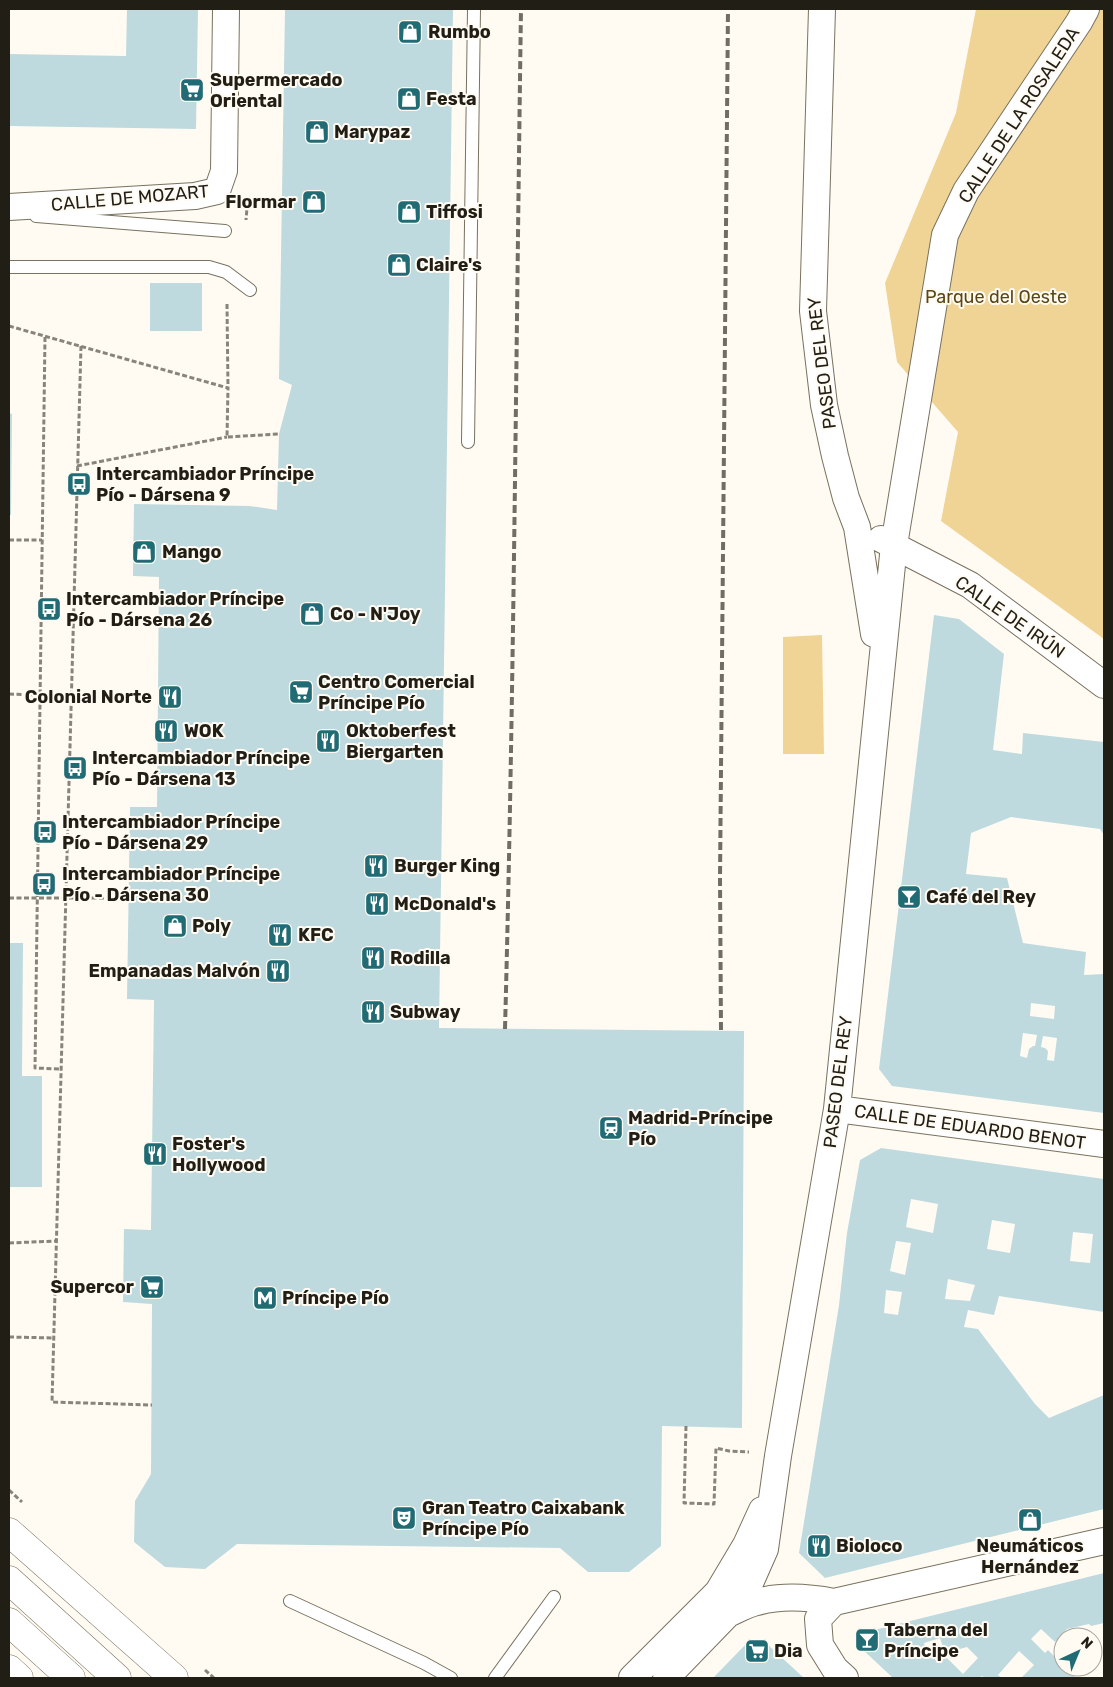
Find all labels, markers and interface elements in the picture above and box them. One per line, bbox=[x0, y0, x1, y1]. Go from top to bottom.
shop icon: Rumbo bbox=[397, 19, 423, 45]
place label: Rumbo bbox=[428, 21, 491, 43]
street label: CALLE DE LA ROSALEDA bbox=[954, 23, 1084, 207]
place label: Supermercado Oriental bbox=[210, 69, 343, 112]
supermarket icon: Supermercado Oriental bbox=[179, 77, 205, 103]
shop icon: Festa bbox=[396, 86, 422, 112]
place label: Festa bbox=[426, 88, 477, 110]
shop icon: Marypaz bbox=[304, 119, 330, 145]
place label: Marypaz bbox=[334, 121, 410, 143]
street label: CALLE DE MOZART bbox=[50, 180, 210, 216]
shop icon: Flormar bbox=[301, 189, 327, 215]
place label: Flormar bbox=[225, 191, 296, 213]
shop icon: Tiffosi bbox=[396, 199, 422, 225]
place label: Tiffosi bbox=[426, 201, 483, 223]
shop icon: Claire's bbox=[386, 252, 412, 278]
place label: Claire's bbox=[416, 254, 482, 276]
park label: Parque del Oeste bbox=[925, 286, 1067, 308]
street label: PASEO DEL REY bbox=[803, 295, 841, 430]
place label: Intercambiador Príncipe Pío - Dársena 9 bbox=[96, 463, 315, 506]
bus stop icon: Intercambiador Príncipe Pío - Dársena 9 bbox=[66, 471, 92, 497]
shop icon: Mango bbox=[131, 539, 157, 565]
place label: Mango bbox=[162, 541, 222, 563]
street label: CALLE DE IRÚN bbox=[951, 571, 1069, 663]
place label: Intercambiador Príncipe Pío - Dársena 26 bbox=[66, 588, 285, 631]
bus stop icon: Intercambiador Príncipe Pío - Dársena 26 bbox=[36, 596, 62, 622]
shop icon: Co - N'Joy bbox=[299, 601, 325, 627]
place label: Co - N'Joy bbox=[330, 603, 421, 625]
place label: Centro Comercial Príncipe Pío bbox=[318, 671, 475, 714]
supermarket icon: Centro Comercial Príncipe Pío bbox=[288, 679, 314, 705]
restaurant icon: Colonial Norte bbox=[157, 684, 183, 710]
place label: Colonial Norte bbox=[25, 686, 152, 708]
restaurant icon: WOK bbox=[153, 718, 179, 744]
place label: WOK bbox=[184, 720, 224, 742]
place label: Oktoberfest Biergarten bbox=[346, 720, 456, 763]
restaurant icon: Oktoberfest Biergarten bbox=[315, 728, 341, 754]
place label: Intercambiador Príncipe Pío - Dársena 13 bbox=[92, 747, 311, 790]
bus stop icon: Intercambiador Príncipe Pío - Dársena 13 bbox=[62, 755, 88, 781]
place label: Intercambiador Príncipe Pío - Dársena 29 bbox=[62, 811, 281, 854]
bus stop icon: Intercambiador Príncipe Pío - Dársena 29 bbox=[32, 819, 58, 845]
restaurant icon: Burger King bbox=[363, 853, 389, 879]
place label: Burger King bbox=[394, 855, 500, 877]
place label: Intercambiador Príncipe Pío - Dársena 30 bbox=[62, 863, 281, 906]
bus stop icon: Intercambiador Príncipe Pío - Dársena 30 bbox=[31, 871, 57, 897]
bar icon: Café del Rey bbox=[896, 884, 922, 910]
place label: Café del Rey bbox=[926, 886, 1036, 908]
restaurant icon: McDonald's bbox=[364, 891, 390, 917]
place label: McDonald's bbox=[394, 893, 496, 915]
shop icon: Poly bbox=[162, 913, 188, 939]
place label: Poly bbox=[192, 915, 231, 937]
restaurant icon: KFC bbox=[267, 922, 293, 948]
place label: KFC bbox=[298, 924, 334, 946]
restaurant icon: Rodilla bbox=[360, 945, 386, 971]
place label: Rodilla bbox=[390, 947, 451, 969]
restaurant icon: Empanadas Malvón bbox=[265, 958, 291, 984]
place label: Empanadas Malvón bbox=[88, 960, 260, 982]
restaurant icon: Subway bbox=[360, 999, 386, 1025]
place label: Subway bbox=[390, 1001, 461, 1023]
street label: PASEO DEL REY bbox=[819, 1014, 857, 1149]
street label: CALLE DE EDUARDO BENOT bbox=[853, 1100, 1087, 1154]
place label: Madrid-Príncipe Pío bbox=[628, 1107, 773, 1150]
station icon: Madrid-Príncipe Pío bbox=[598, 1115, 624, 1141]
place label: Foster's Hollywood bbox=[172, 1133, 266, 1176]
restaurant icon: Foster's Hollywood bbox=[142, 1141, 168, 1167]
supermarket icon: Supercor bbox=[139, 1274, 165, 1300]
place label: Supercor bbox=[51, 1276, 134, 1298]
metro station icon: Príncipe Pío bbox=[252, 1285, 278, 1311]
place label: Príncipe Pío bbox=[282, 1287, 389, 1309]
place label: Gran Teatro Caixabank Príncipe Pío bbox=[422, 1497, 625, 1540]
theatre icon: Gran Teatro Caixabank Príncipe Pío bbox=[391, 1505, 417, 1531]
shop icon: Neumáticos Hernández bbox=[1017, 1507, 1043, 1533]
restaurant icon: Bioloco bbox=[806, 1533, 832, 1559]
place label: Bioloco bbox=[836, 1535, 903, 1557]
place label: Neumáticos Hernández bbox=[976, 1535, 1084, 1578]
place label: Taberna del Príncipe bbox=[884, 1619, 988, 1662]
bar icon: Taberna del Príncipe bbox=[854, 1627, 880, 1653]
north arrow bbox=[1053, 1627, 1103, 1677]
text: N bbox=[1077, 1633, 1096, 1653]
supermarket icon: Dia bbox=[744, 1638, 770, 1664]
place label: Dia bbox=[774, 1640, 803, 1662]

